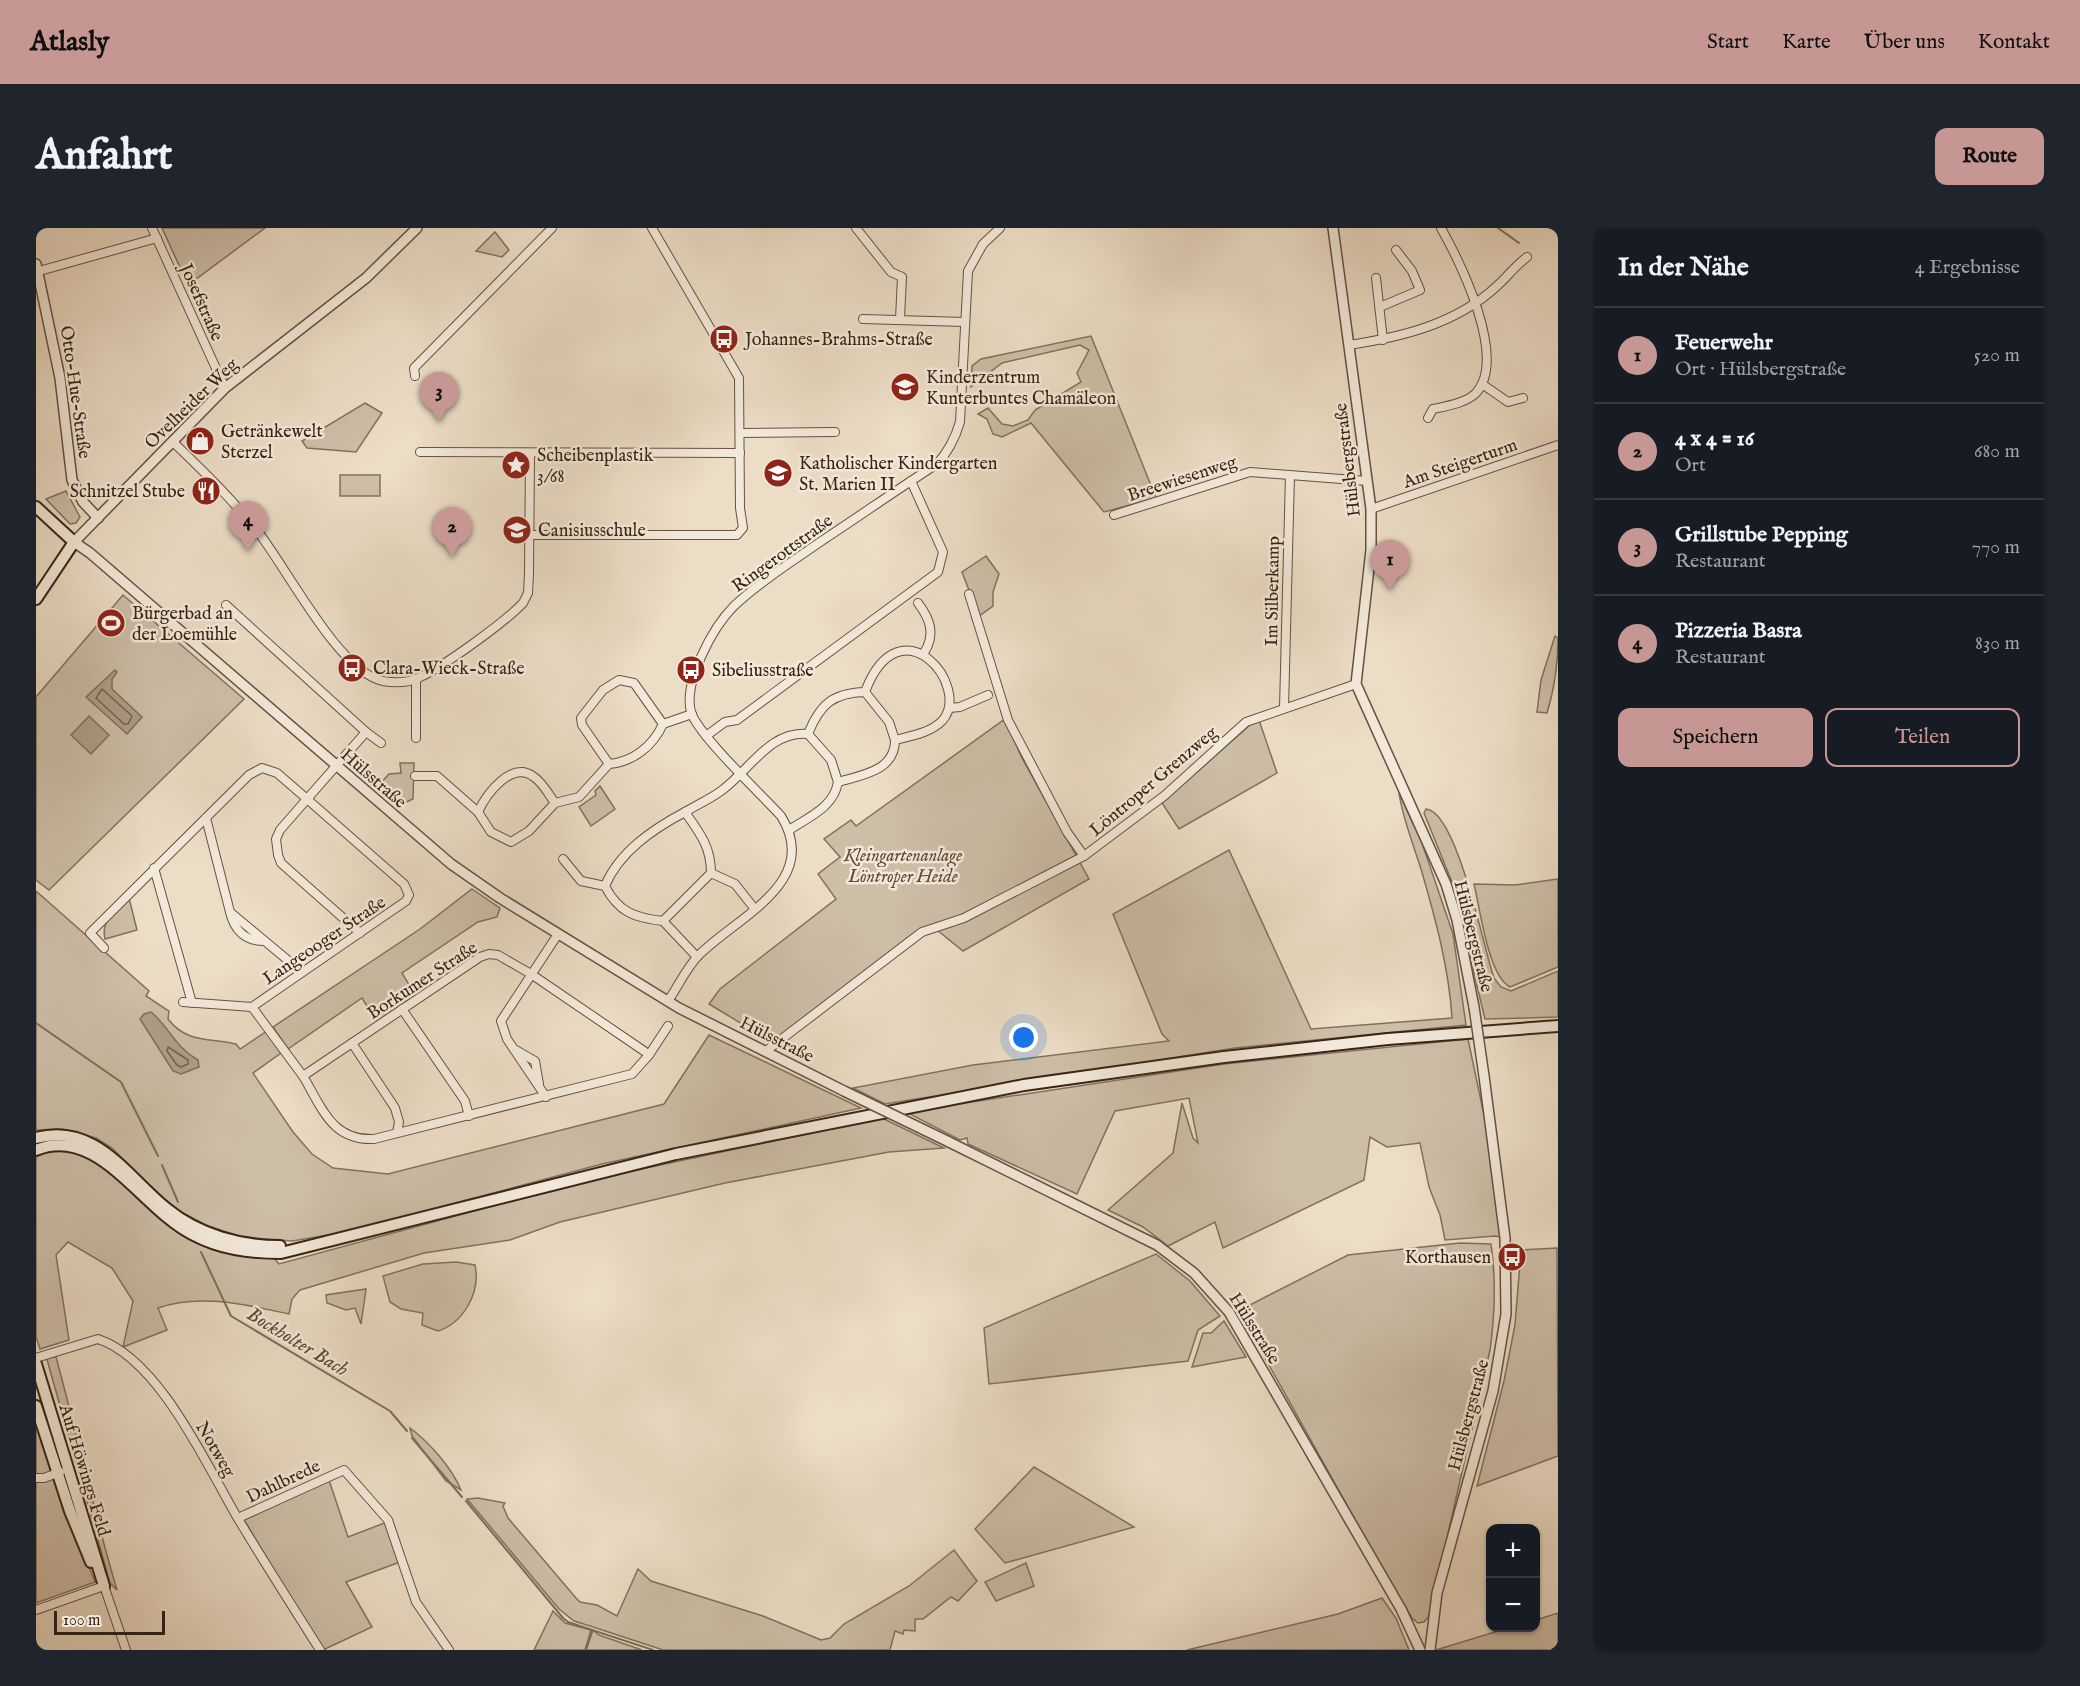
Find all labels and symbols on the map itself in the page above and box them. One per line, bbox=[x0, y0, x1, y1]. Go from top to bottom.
street label: Josefstraße bbox=[173, 259, 228, 345]
bus stop icon: Johannes-Brahms-Straße bbox=[708, 323, 740, 355]
street label: Otto-Hue-Straße bbox=[54, 324, 95, 460]
place label: Johannes-Brahms-Straße bbox=[743, 329, 933, 352]
street label: Ovelheider Weg bbox=[140, 354, 244, 454]
place label: Kinderzentrum Kunterbuntes Chamäleon bbox=[926, 367, 1117, 411]
school or university icon: Kinderzentrum Kunterbuntes Chamäleon bbox=[889, 371, 921, 403]
pin: 3 bbox=[420, 372, 458, 422]
street label: Hülsbergstraße bbox=[1330, 402, 1367, 518]
place label: Getränkewelt Sterzel bbox=[221, 421, 323, 465]
shop icon: Getränkewelt Sterzel bbox=[184, 425, 216, 457]
street label: Am Steigerturm bbox=[1399, 434, 1521, 495]
place label: Scheibenplastik 3/68 bbox=[537, 445, 654, 489]
place icon: Scheibenplastik 3/68 bbox=[500, 449, 532, 481]
street label: Breewiesenweg bbox=[1125, 451, 1240, 508]
place label: Katholischer Kindergarten St. Marien II bbox=[799, 453, 998, 497]
school or university icon: Katholischer Kindergarten St. Marien II bbox=[762, 457, 794, 489]
restaurant icon: Schnitzel Stube bbox=[190, 475, 222, 507]
place label: Schnitzel Stube bbox=[70, 481, 185, 504]
pin: 4 bbox=[228, 502, 268, 551]
pin: 2 bbox=[432, 508, 472, 557]
street label: Ringerottstraße bbox=[728, 510, 838, 599]
school or university icon: Canisiusschule bbox=[501, 514, 533, 546]
place label: Canisiusschule bbox=[538, 520, 646, 543]
street label: Im Silberkamp bbox=[1261, 536, 1286, 646]
pin: 1 bbox=[1370, 540, 1410, 590]
place label: Bürgerbad an der Loemühle bbox=[132, 603, 237, 647]
sports icon: Bürgerbad an der Loemühle bbox=[95, 607, 127, 639]
bus stop icon: Clara-Wieck-Straße bbox=[336, 652, 368, 684]
bus stop icon: Sibeliusstraße bbox=[675, 654, 707, 686]
place label: Clara-Wieck-Straße bbox=[373, 658, 525, 681]
place label: Sibeliusstraße bbox=[712, 660, 814, 683]
street label: Löntroper Grenzweg bbox=[1085, 722, 1223, 842]
street label: Hülsstraße bbox=[335, 744, 411, 814]
park label: Kleingartenanlage Löntroper Heide bbox=[843, 845, 962, 889]
street label: Hülsbergstraße bbox=[1448, 878, 1498, 995]
street label: Langeooger Straße bbox=[259, 892, 391, 991]
street label: Borkumer Straße bbox=[363, 937, 482, 1026]
street label: Hülsstraße bbox=[735, 1012, 817, 1069]
your location bbox=[1009, 1023, 1038, 1052]
bus stop icon: Korthausen bbox=[1496, 1241, 1528, 1273]
place label: Korthausen bbox=[1405, 1247, 1491, 1270]
street label: Hülsstraße bbox=[1223, 1289, 1285, 1369]
water label: Bockholter Bach bbox=[242, 1302, 353, 1383]
street label: Hülsbergstraße bbox=[1444, 1357, 1495, 1474]
street label: Auf Höwings Feld bbox=[52, 1401, 115, 1540]
street label: Notweg bbox=[190, 1418, 240, 1482]
street label: Dahlbrede bbox=[243, 1455, 324, 1509]
scale bar bbox=[54, 1608, 165, 1636]

